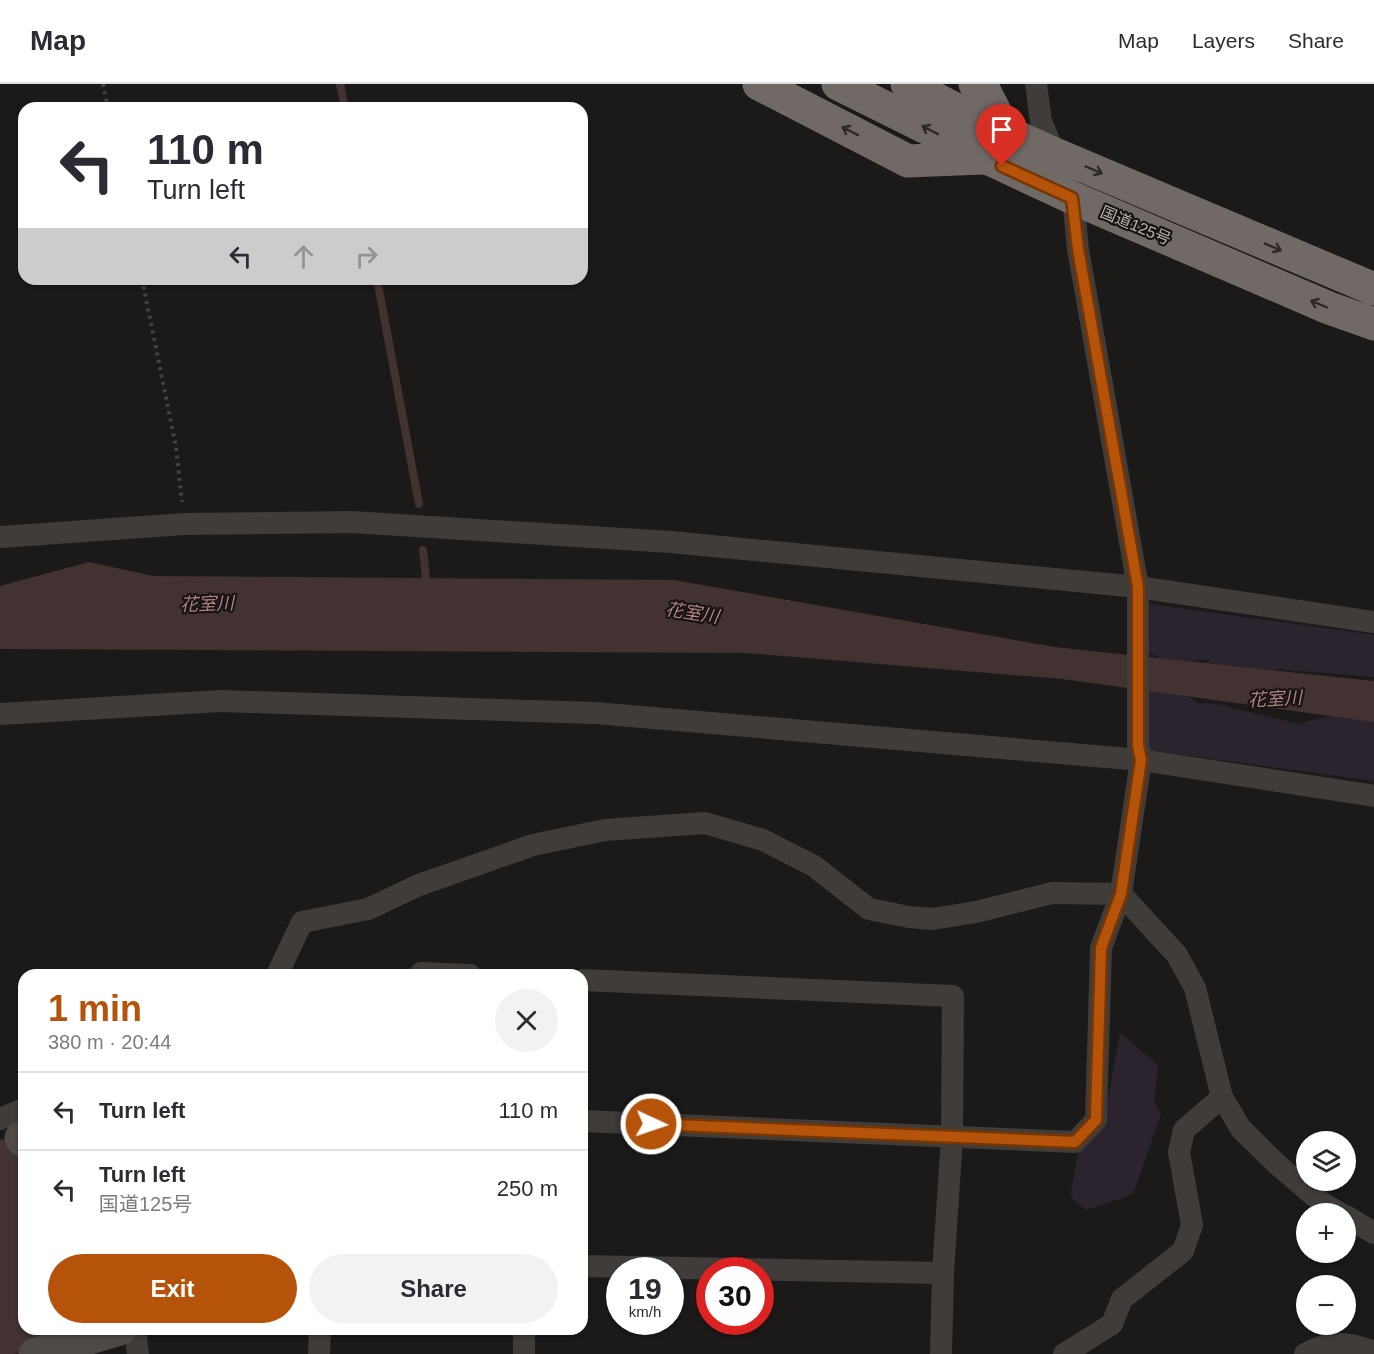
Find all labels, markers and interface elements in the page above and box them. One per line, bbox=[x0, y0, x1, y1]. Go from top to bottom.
text: Map bbox=[30, 25, 86, 56]
text: Map bbox=[1118, 29, 1159, 52]
text: Layers bbox=[1192, 29, 1255, 52]
text: Share bbox=[1288, 29, 1344, 52]
pin bbox=[976, 104, 1027, 166]
icon: arrive bbox=[985, 113, 1018, 146]
one-way arrow bbox=[922, 124, 940, 135]
one-way arrow bbox=[841, 125, 859, 136]
icon: left bbox=[48, 126, 126, 204]
text: 110 m bbox=[147, 126, 264, 173]
one-way arrow bbox=[1084, 165, 1102, 176]
text: Turn left bbox=[147, 175, 245, 205]
street label: 国道125号 bbox=[1098, 203, 1174, 248]
icon: left bbox=[224, 240, 257, 273]
icon: ahead bbox=[287, 240, 320, 273]
icon: right bbox=[350, 240, 383, 273]
one-way arrow bbox=[1263, 242, 1282, 253]
one-way arrow bbox=[1311, 298, 1329, 309]
water label: 花室川 bbox=[180, 593, 236, 615]
water label: 花室川 bbox=[664, 599, 722, 627]
water label: 花室川 bbox=[1248, 687, 1304, 710]
text: 1 min bbox=[48, 988, 142, 1029]
button: close bbox=[495, 989, 558, 1052]
text: 380 m · 20:44 bbox=[48, 1031, 171, 1053]
position arrow bbox=[619, 1092, 683, 1156]
icon: left bbox=[48, 1095, 81, 1128]
text: Turn left bbox=[99, 1098, 185, 1123]
text: 110 m bbox=[498, 1098, 558, 1123]
map controls bbox=[1296, 1131, 1356, 1335]
button: layers bbox=[1296, 1131, 1356, 1191]
text: Turn left bbox=[99, 1162, 185, 1187]
icon: left bbox=[48, 1173, 81, 1206]
text: 250 m bbox=[497, 1176, 558, 1201]
text: 国道125号 bbox=[99, 1193, 192, 1215]
button: + bbox=[1296, 1203, 1356, 1263]
button: Exit bbox=[48, 1254, 297, 1323]
button: Share bbox=[309, 1254, 558, 1323]
speed limit sign: 30 bbox=[696, 1257, 774, 1335]
text: 19 bbox=[628, 1272, 662, 1305]
button: − bbox=[1296, 1275, 1356, 1335]
text: km/h bbox=[629, 1303, 661, 1320]

